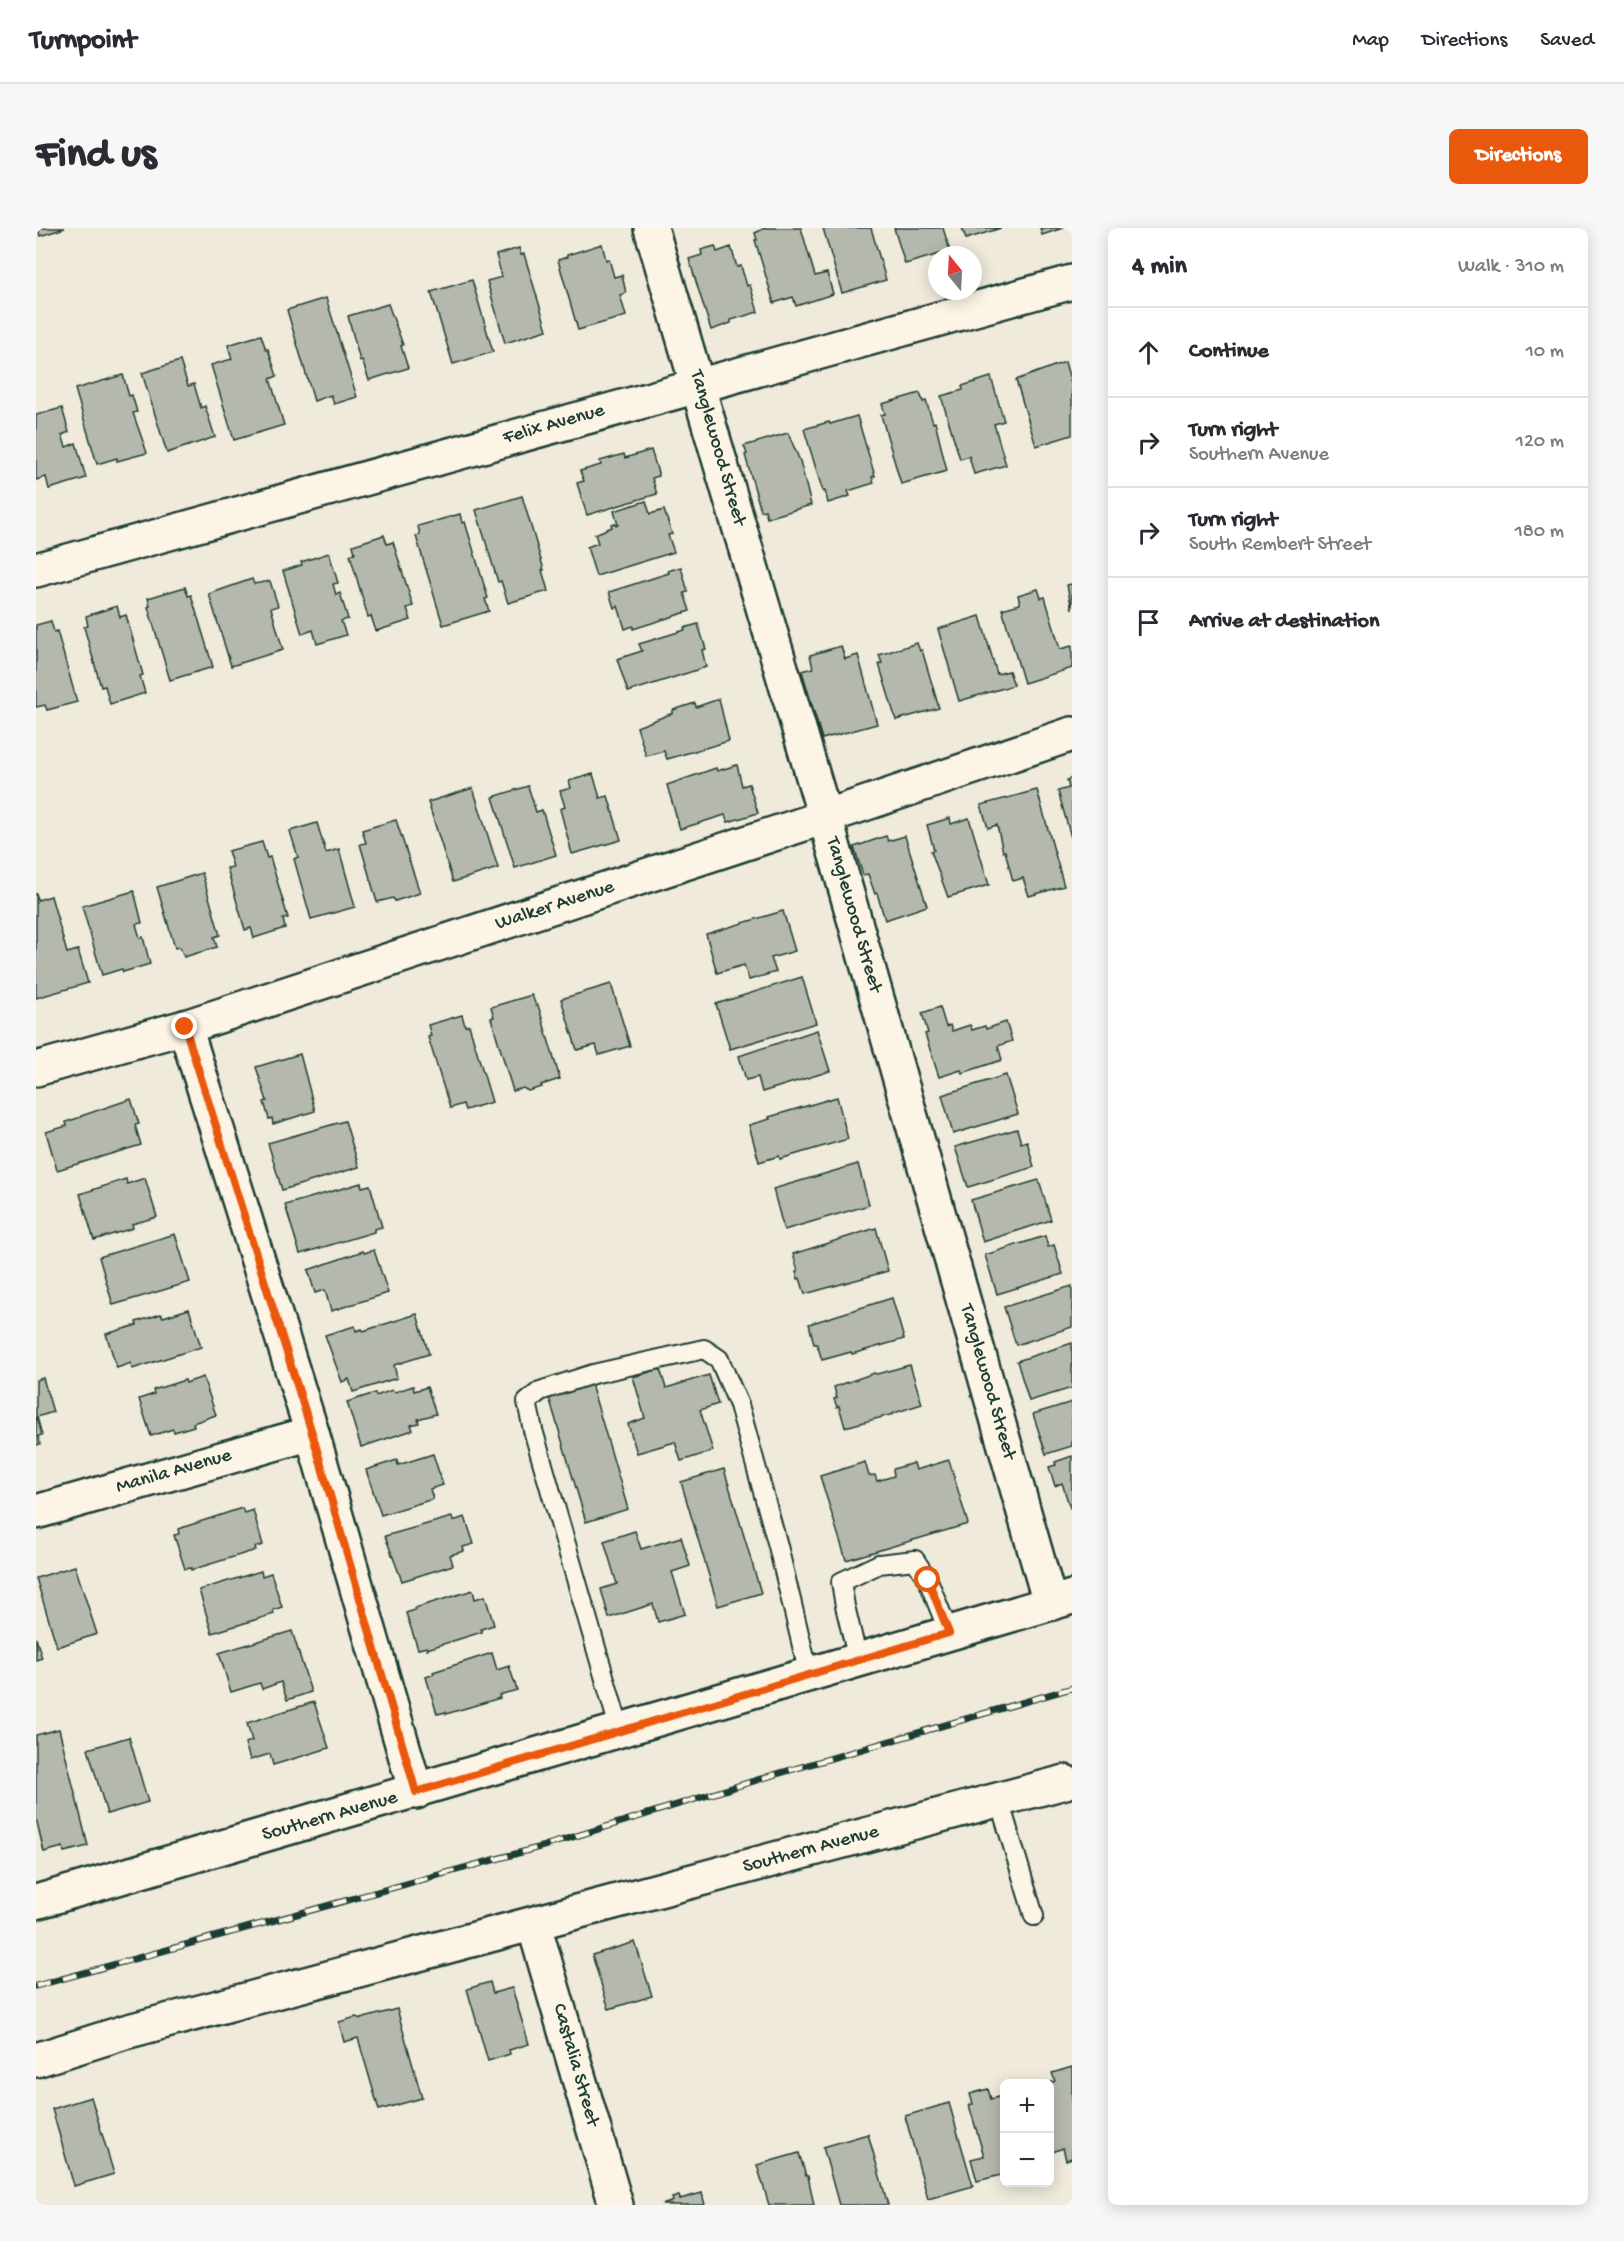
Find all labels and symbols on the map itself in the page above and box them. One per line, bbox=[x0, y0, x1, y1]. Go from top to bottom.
north arrow bbox=[928, 246, 982, 300]
street label: Tanglewood Street bbox=[684, 367, 751, 530]
street label: Felix Avenue bbox=[500, 399, 608, 451]
street label: Tanglewood Street bbox=[820, 834, 887, 997]
street label: Walker Avenue bbox=[493, 876, 618, 936]
route end bbox=[171, 1013, 197, 1039]
street label: Tanglewood Street bbox=[954, 1301, 1021, 1464]
street label: Manila Avenue bbox=[114, 1444, 235, 1499]
route start bbox=[914, 1566, 940, 1592]
street label: Southern Avenue bbox=[260, 1787, 401, 1847]
street label: Southern Avenue bbox=[741, 1821, 882, 1879]
street label: Castalia Street bbox=[547, 2001, 604, 2131]

